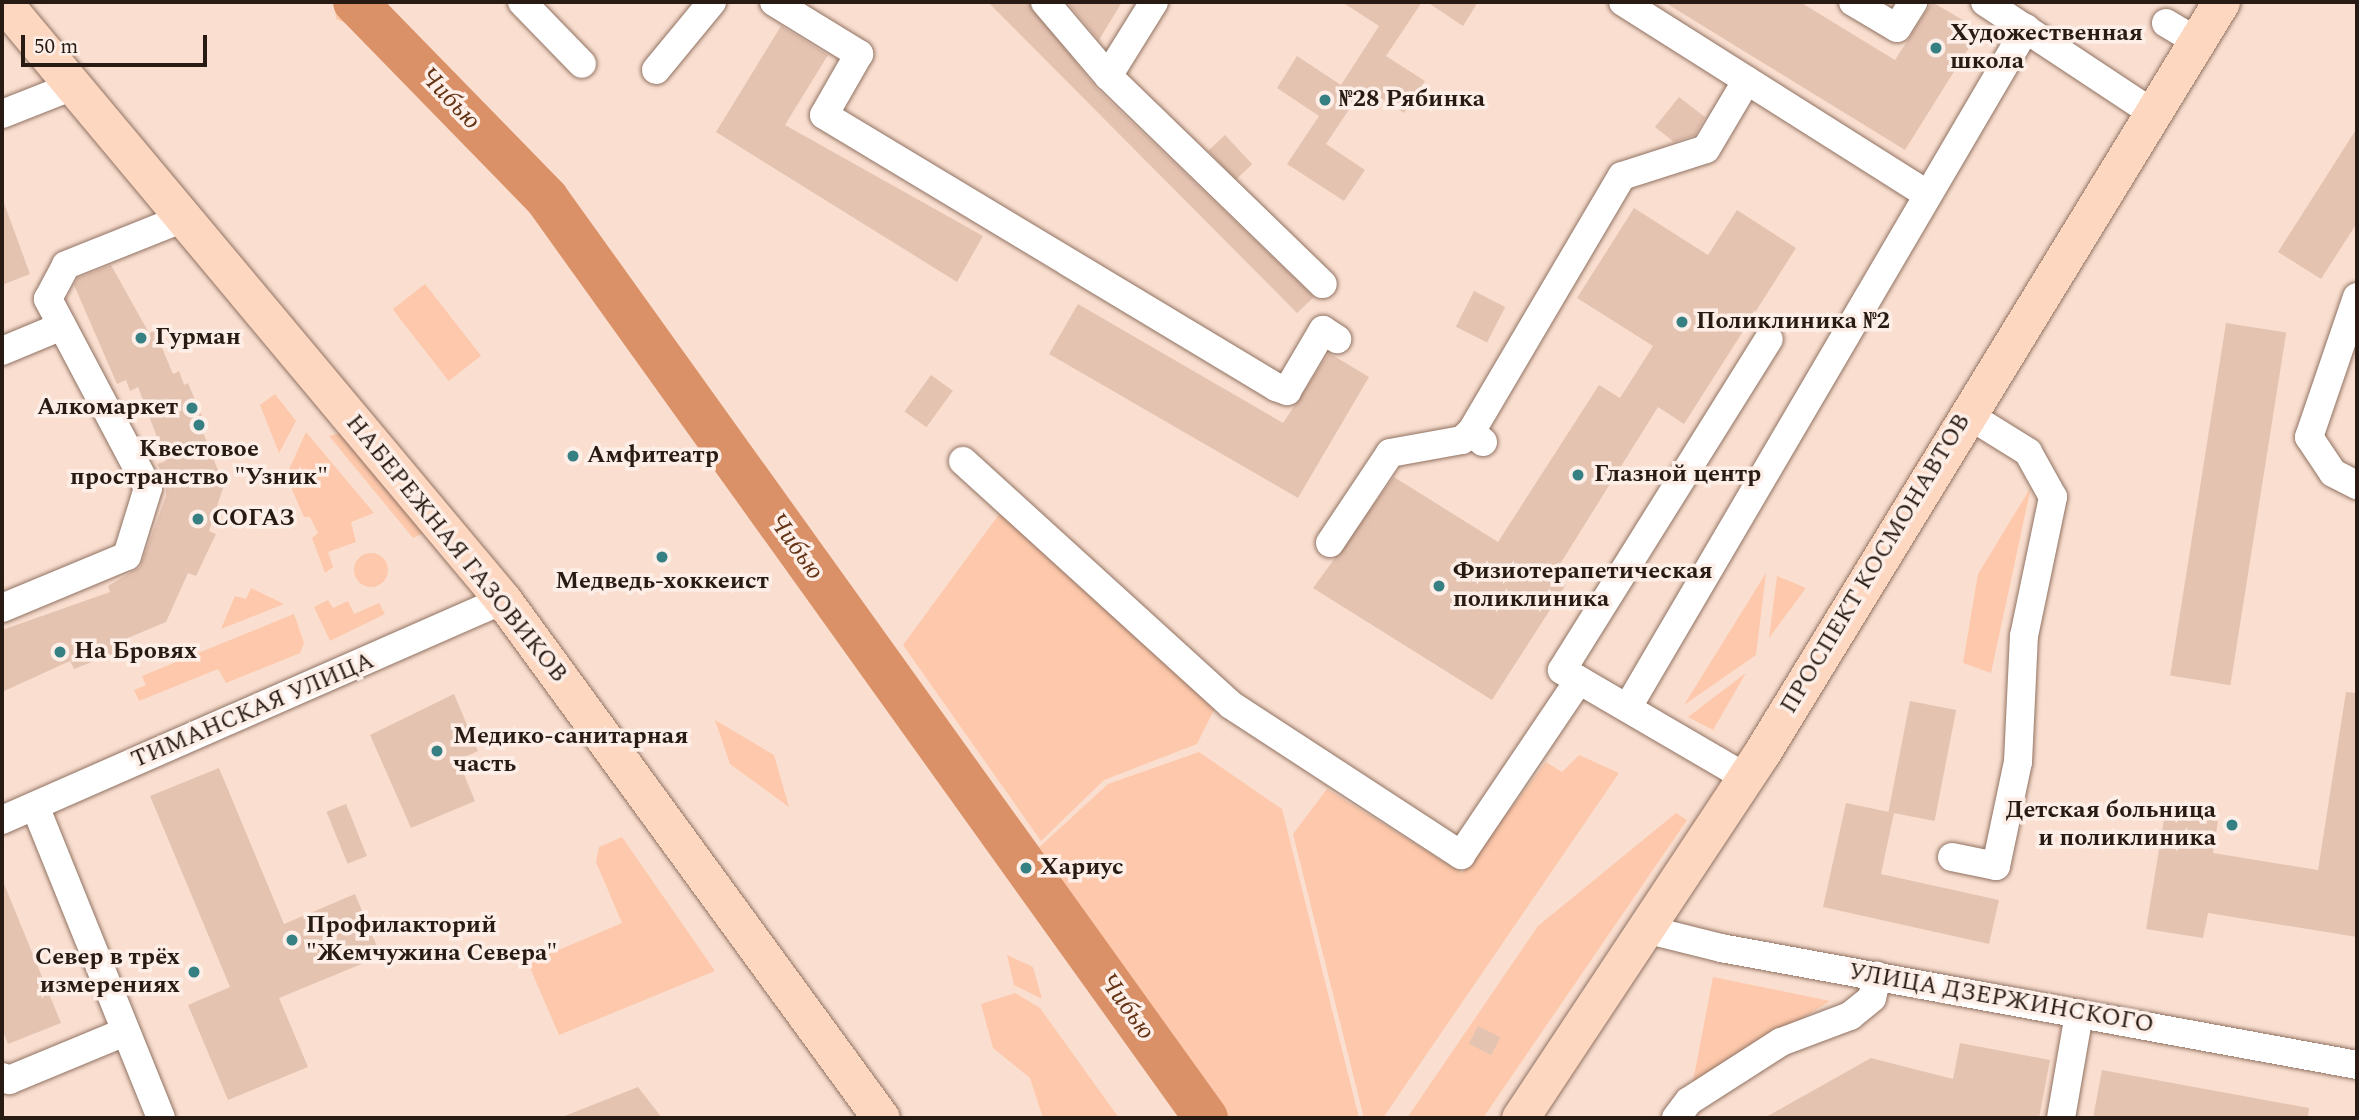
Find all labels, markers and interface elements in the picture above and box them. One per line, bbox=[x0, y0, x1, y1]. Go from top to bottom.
place label: Художественная школа bbox=[1950, 20, 2143, 76]
scale bar bbox=[24, 21, 210, 65]
text: 50 m bbox=[34, 31, 78, 63]
marker: Художественная школа bbox=[1928, 40, 1944, 56]
water label: Чибью bbox=[413, 61, 487, 137]
place label: №28 Рябинка bbox=[1339, 86, 1485, 114]
marker: №28 Рябинка bbox=[1317, 92, 1333, 108]
place label: Поликлиника №2 bbox=[1696, 308, 1890, 336]
marker: Поликлиника №2 bbox=[1674, 314, 1690, 330]
place label: Гурман bbox=[155, 324, 241, 352]
marker: Гурман bbox=[133, 330, 149, 346]
place label: Алкомаркет bbox=[37, 394, 178, 422]
marker: Алкомаркет bbox=[184, 400, 200, 416]
street label: НАБЕРЕЖНАЯ ГАЗОВИКОВ bbox=[339, 409, 573, 689]
street label: ПРОСПЕКТ КОСМОНАВТОВ bbox=[1775, 409, 1977, 719]
marker: Квестовое пространство "Узник" bbox=[191, 417, 207, 433]
place label: Квестовое пространство "Узник" bbox=[70, 436, 328, 492]
place label: Амфитеатр bbox=[587, 442, 719, 470]
marker: Амфитеатр bbox=[565, 448, 581, 464]
place label: Глазной центр bbox=[1594, 461, 1761, 489]
marker: Глазной центр bbox=[1568, 465, 1588, 485]
place label: СОГАЗ bbox=[212, 505, 295, 533]
water label: Чибью bbox=[761, 508, 831, 586]
marker: СОГАЗ bbox=[190, 511, 206, 527]
marker: Медведь-хоккеист bbox=[654, 549, 670, 565]
place label: Физиотерапетическая поликлиника bbox=[1453, 558, 1713, 614]
place label: Медведь-хоккеист bbox=[555, 568, 769, 596]
marker: Физиотерапетическая поликлиника bbox=[1431, 578, 1447, 594]
place label: На Бровях bbox=[74, 638, 197, 666]
marker: На Бровях bbox=[52, 644, 68, 660]
street label: ТИМАНСКАЯ УЛИЦА bbox=[127, 647, 379, 775]
place label: Медико-санитарная часть bbox=[453, 723, 688, 779]
marker: Медико-санитарная часть bbox=[427, 741, 447, 761]
place label: Детская больница и поликлиника bbox=[2006, 797, 2216, 853]
marker: Детская больница и поликлиника bbox=[2222, 815, 2242, 835]
place label: Хариус bbox=[1040, 854, 1124, 882]
marker: Хариус bbox=[1018, 860, 1034, 876]
place label: Профилакторий "Жемчужина Севера" bbox=[306, 912, 557, 968]
marker: Профилакторий "Жемчужина Севера" bbox=[284, 932, 300, 948]
place label: Север в трёх измерениях bbox=[35, 944, 180, 1000]
street label: УЛИЦА ДЗЕРЖИНСКОГО bbox=[1846, 958, 2156, 1040]
marker: Север в трёх измерениях bbox=[186, 964, 202, 980]
water label: Чибью bbox=[1092, 968, 1162, 1046]

